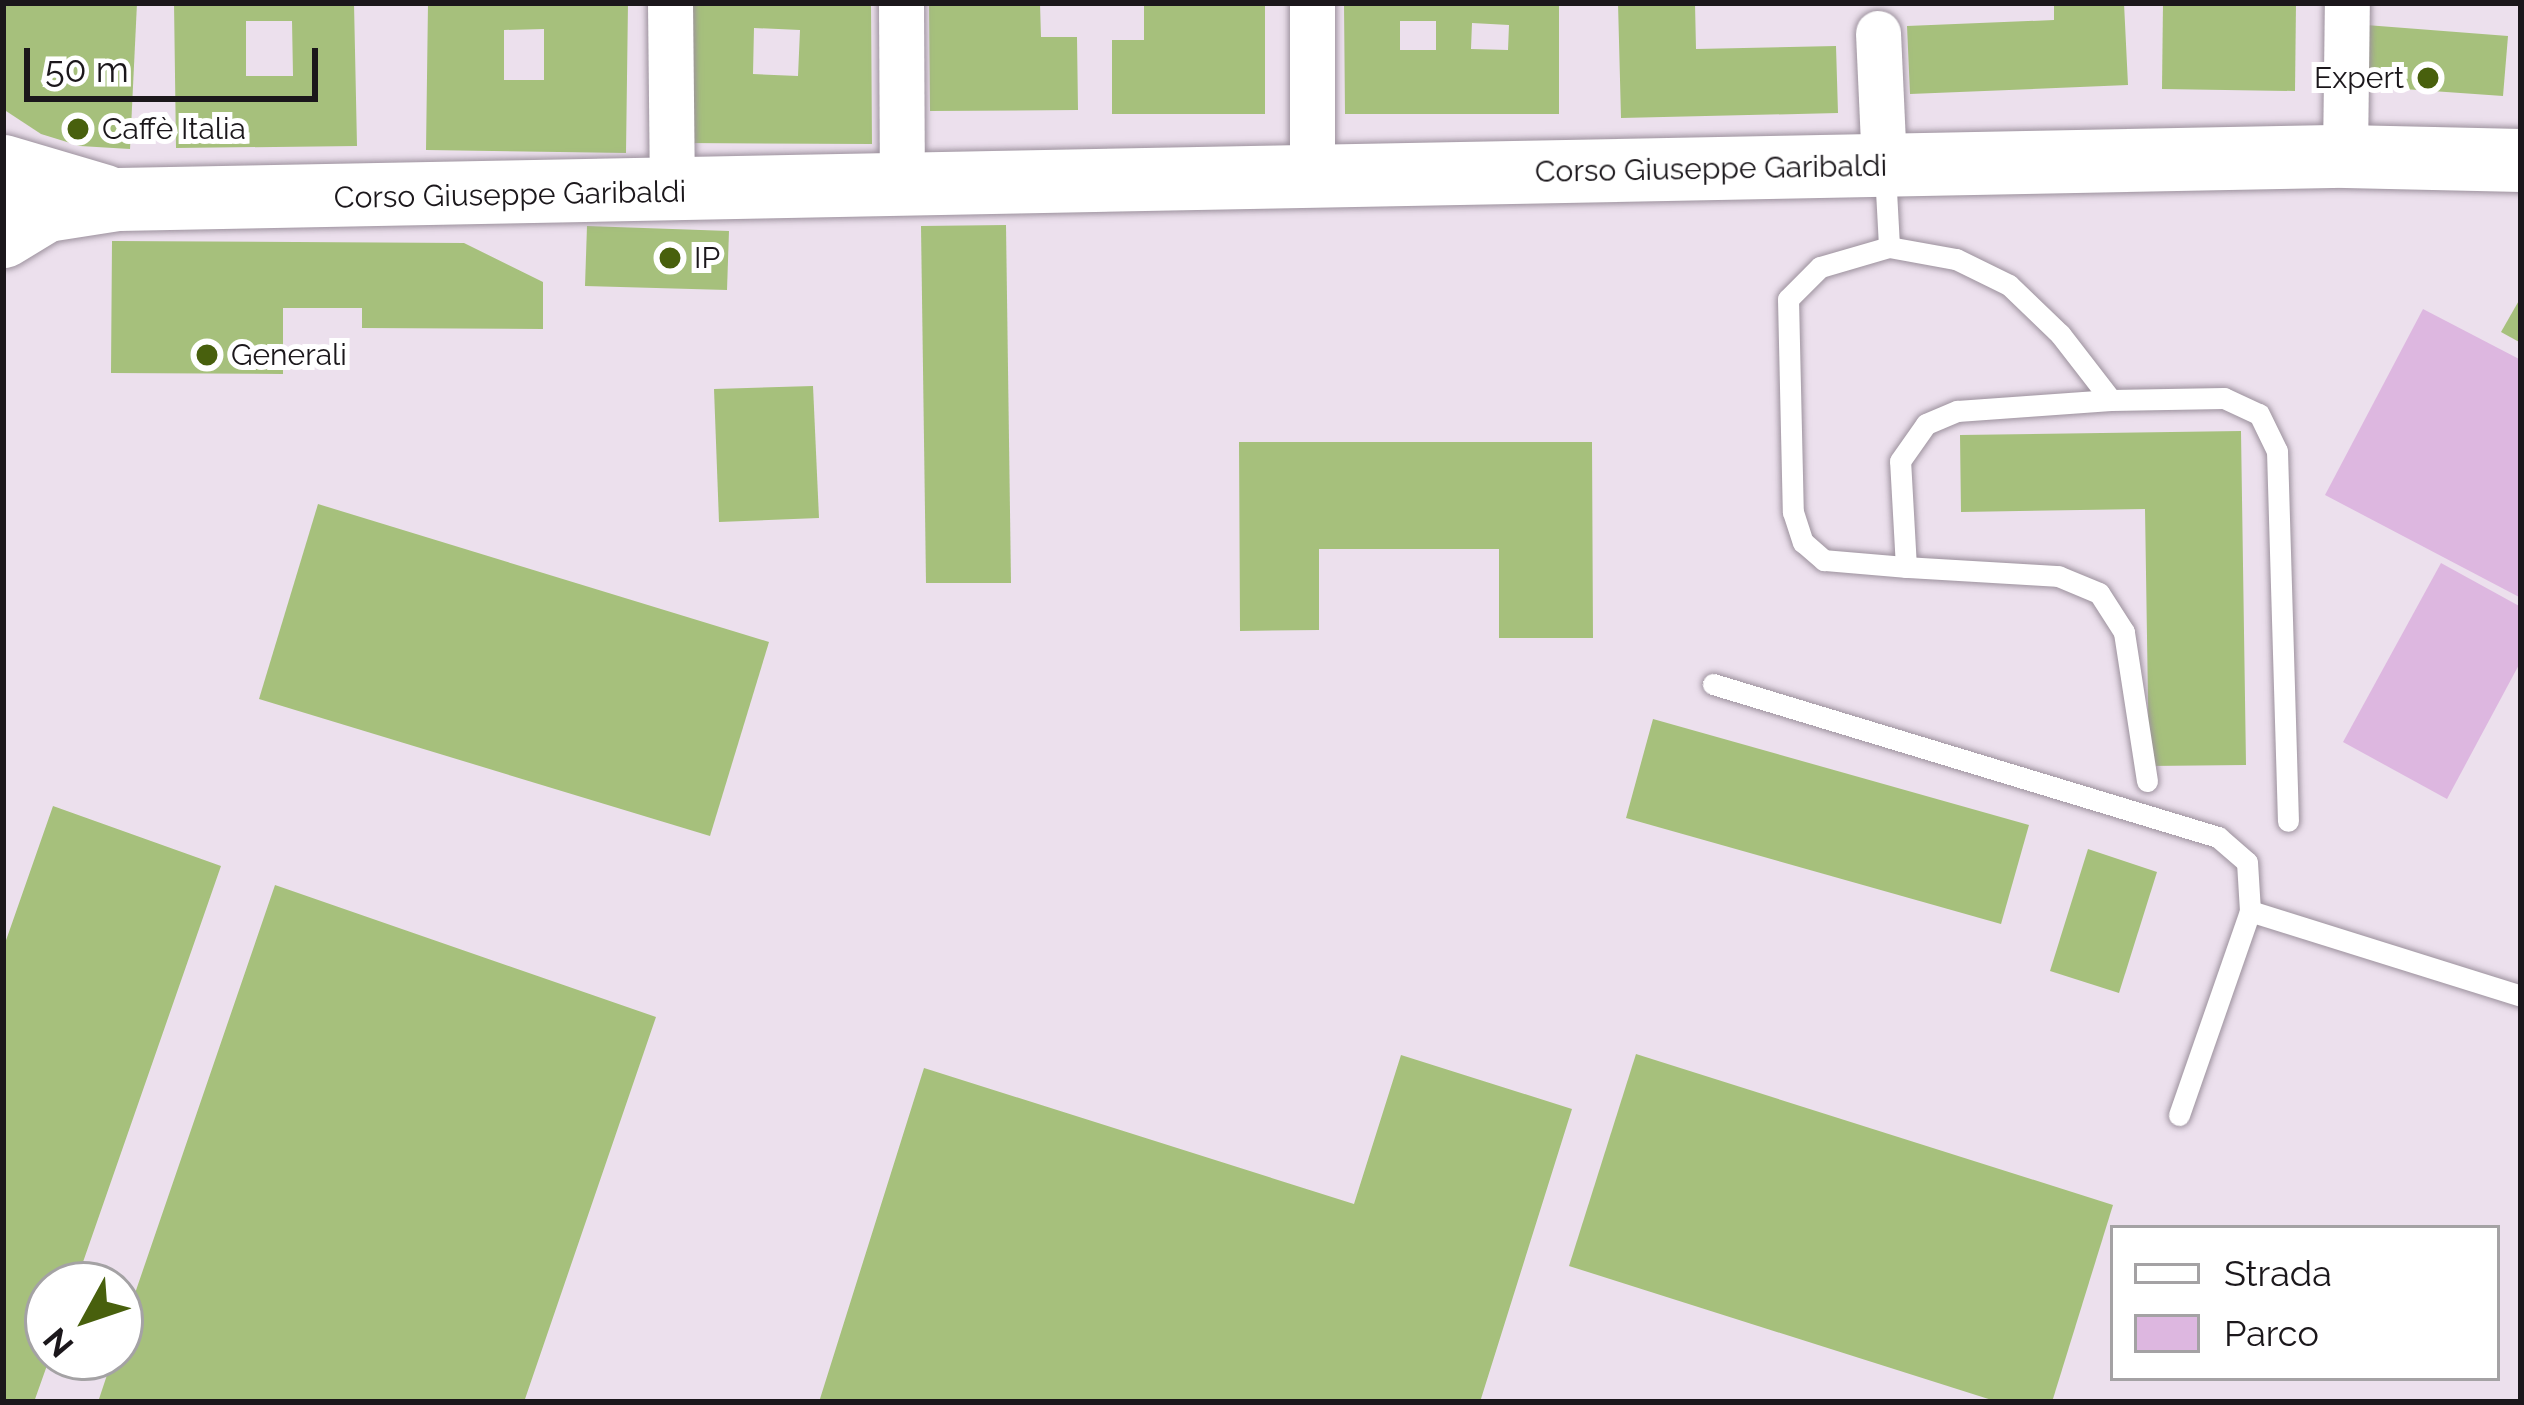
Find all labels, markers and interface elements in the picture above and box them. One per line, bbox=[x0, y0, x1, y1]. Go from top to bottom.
scale bar bbox=[30, 24, 324, 98]
text: 50 m bbox=[45, 48, 129, 90]
place label: Expert bbox=[2314, 60, 2404, 96]
marker: Expert bbox=[2415, 65, 2441, 91]
place label: Caffè Italia bbox=[102, 111, 246, 147]
marker: Caffè Italia bbox=[65, 116, 91, 142]
street label: Corso Giuseppe Garibaldi bbox=[1535, 148, 1887, 190]
street label: Corso Giuseppe Garibaldi bbox=[334, 174, 686, 216]
place label: IP bbox=[694, 240, 720, 276]
marker: IP bbox=[657, 245, 683, 271]
place label: Generali bbox=[231, 337, 347, 373]
marker: Generali bbox=[194, 342, 220, 368]
legend bbox=[2110, 1225, 2500, 1381]
text: Strada bbox=[2224, 1252, 2332, 1294]
north arrow bbox=[24, 1261, 144, 1381]
text: Parco bbox=[2224, 1312, 2319, 1354]
text: N bbox=[35, 1320, 81, 1365]

